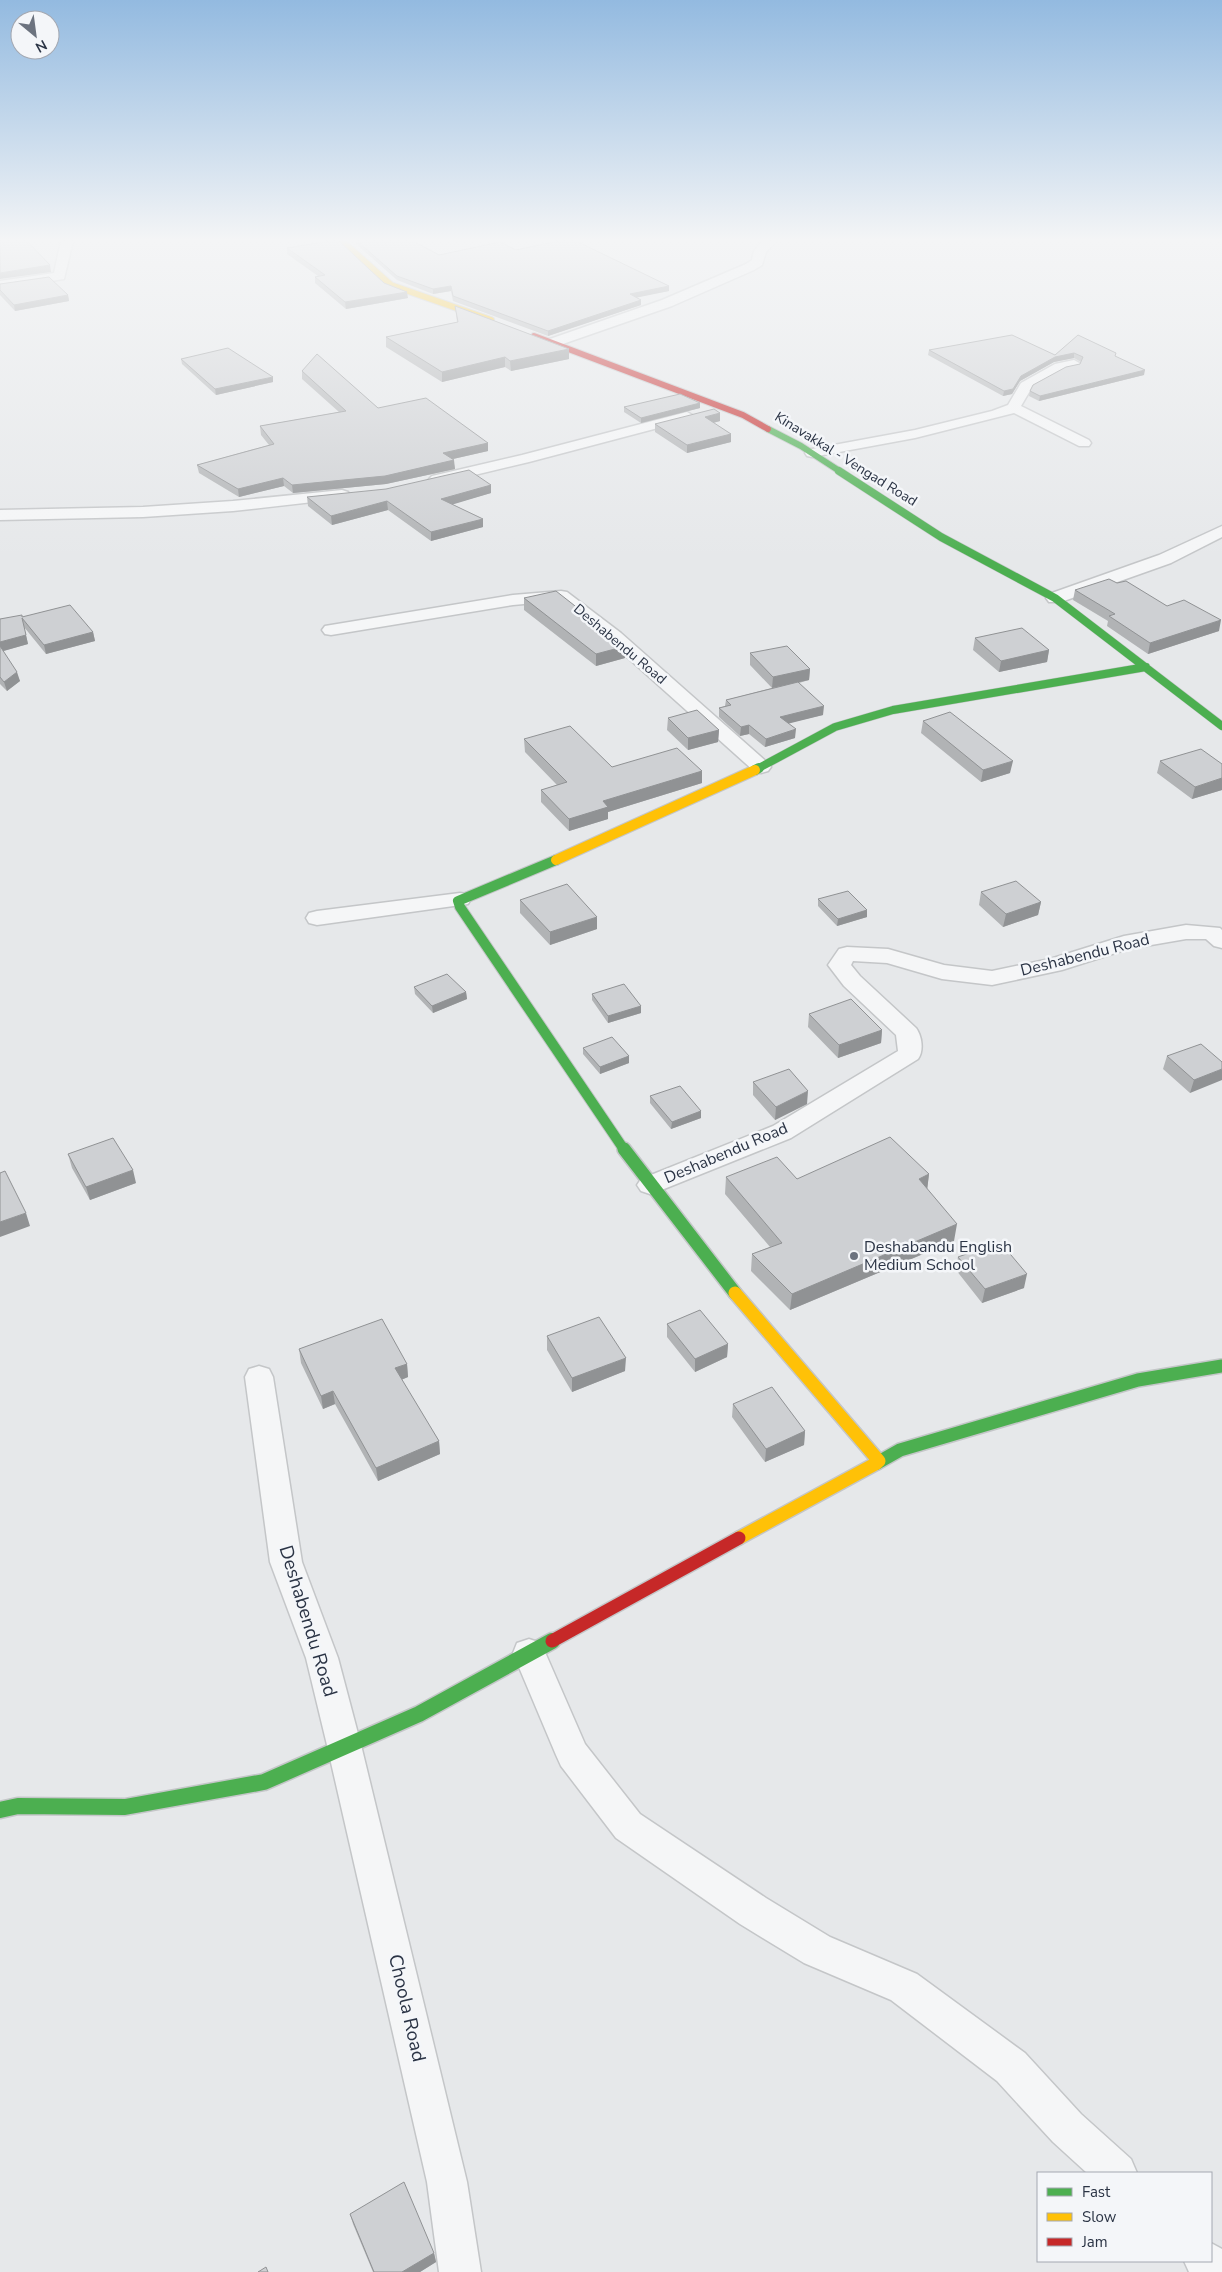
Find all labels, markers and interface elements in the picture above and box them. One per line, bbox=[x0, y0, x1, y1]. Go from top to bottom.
north arrow bbox=[10, 10, 60, 60]
text: N bbox=[32, 35, 50, 57]
street label: Kinavakkal - Vengad Road bbox=[771, 407, 921, 511]
street label: Deshabendu Road bbox=[570, 600, 670, 688]
street label: Deshabendu Road bbox=[1018, 928, 1152, 982]
street label: Deshabendu Road bbox=[661, 1117, 791, 1189]
place label: Deshabandu English Medium School bbox=[864, 1236, 1012, 1276]
marker: Deshabandu English Medium School bbox=[848, 1250, 860, 1262]
street label: Deshabendu Road bbox=[273, 1542, 343, 1700]
street label: Choola Road bbox=[382, 1952, 432, 2064]
legend bbox=[1037, 2172, 1212, 2262]
text: Fast bbox=[1082, 2182, 1111, 2202]
text: Slow bbox=[1082, 2207, 1117, 2227]
text: Jam bbox=[1081, 2232, 1108, 2252]

